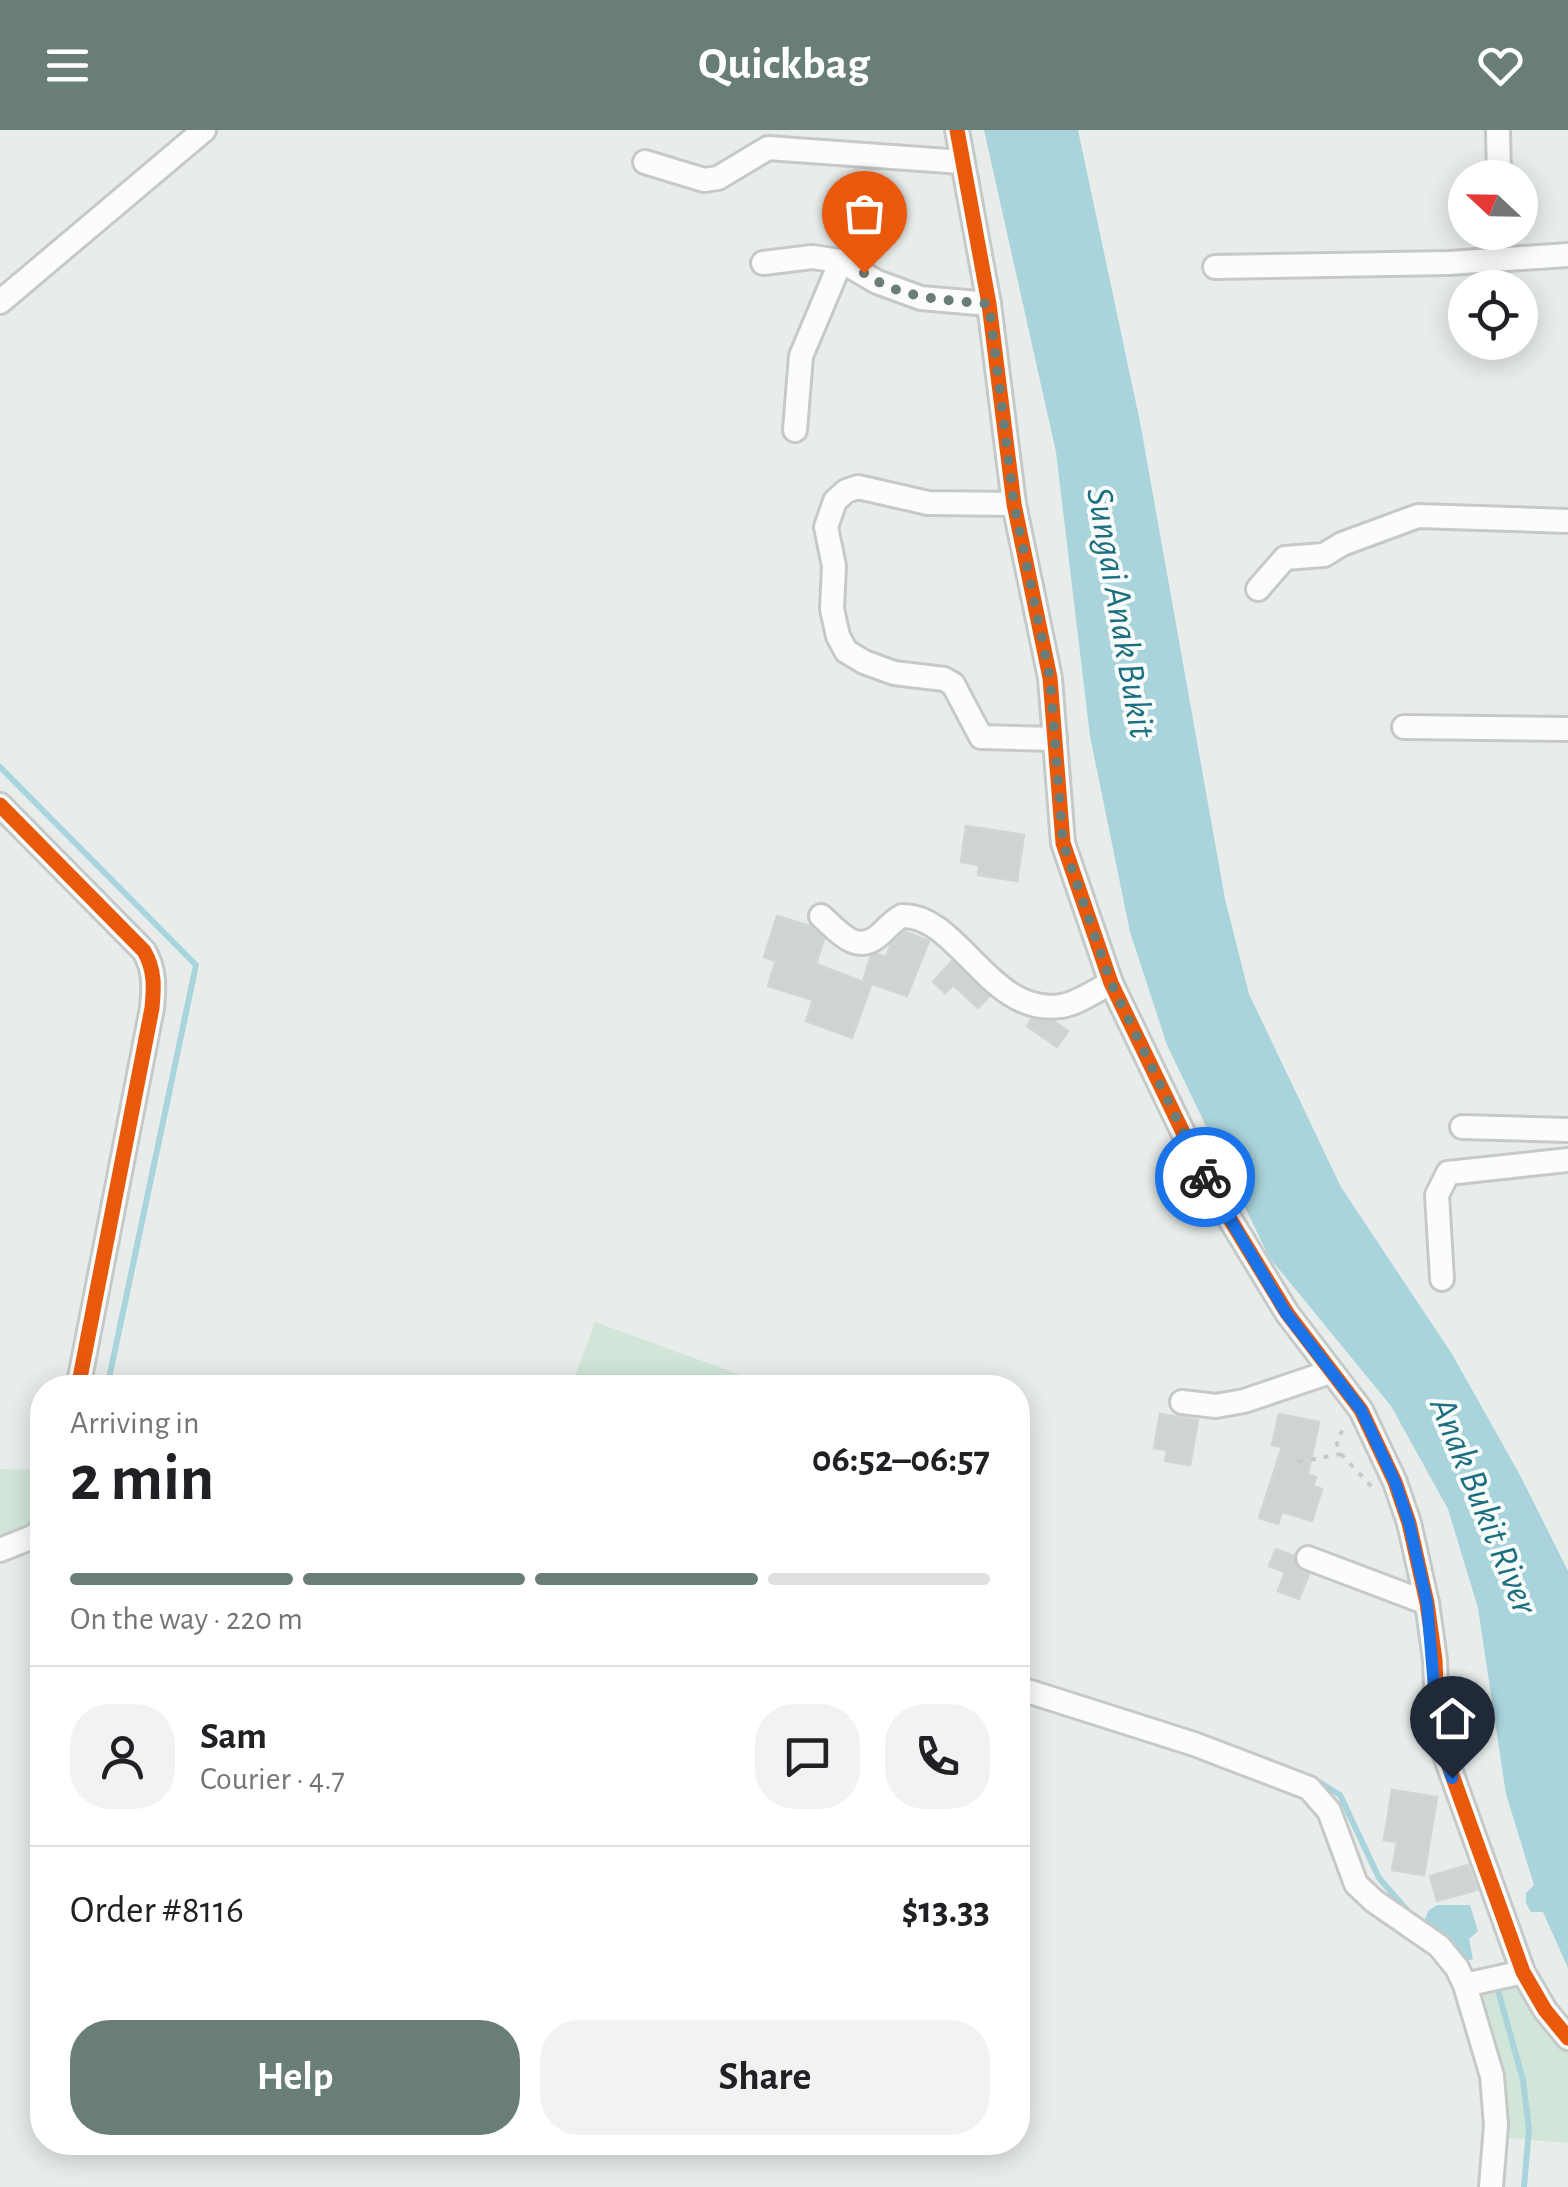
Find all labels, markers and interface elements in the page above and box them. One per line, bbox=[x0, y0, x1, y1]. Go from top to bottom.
icon: menu bbox=[40, 38, 95, 93]
icon: heart bbox=[1473, 38, 1528, 93]
text: Quickbag bbox=[698, 42, 870, 87]
north arrow bbox=[1448, 160, 1538, 250]
map controls bbox=[1448, 160, 1538, 360]
pin bbox=[822, 171, 907, 274]
icon: bag bbox=[837, 186, 892, 241]
button: locate bbox=[1448, 270, 1538, 360]
water label: Sungai Anak Bukit bbox=[1079, 484, 1161, 742]
courier bbox=[1155, 1127, 1255, 1227]
icon: bike bbox=[1178, 1150, 1233, 1205]
water label: Anak Bukit River bbox=[1422, 1391, 1544, 1621]
text: Arriving in bbox=[70, 1407, 199, 1439]
text: 06:52–06:57 bbox=[812, 1441, 990, 1479]
text: 2 min bbox=[70, 1447, 214, 1512]
text: On the way · 220 m bbox=[70, 1603, 303, 1635]
pin bbox=[1410, 1676, 1495, 1779]
icon: home bbox=[1425, 1691, 1480, 1746]
button: person bbox=[70, 1704, 175, 1809]
button: chat bbox=[755, 1704, 860, 1809]
button: phone bbox=[885, 1704, 990, 1809]
text: Sam bbox=[200, 1718, 267, 1756]
text: Courier · 4.7 bbox=[200, 1763, 345, 1795]
text: Order #8116 bbox=[70, 1892, 244, 1930]
text: $13.33 bbox=[901, 1892, 990, 1930]
button: Help bbox=[70, 2020, 520, 2135]
button: Share bbox=[540, 2020, 990, 2135]

